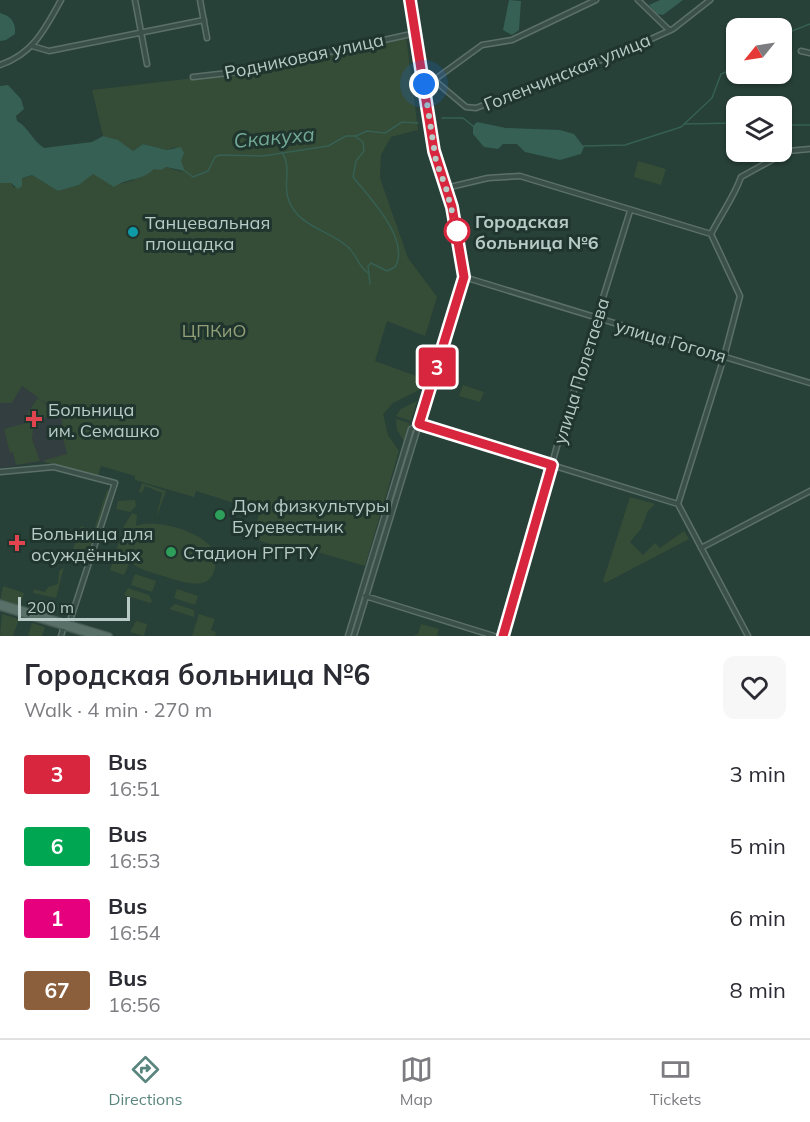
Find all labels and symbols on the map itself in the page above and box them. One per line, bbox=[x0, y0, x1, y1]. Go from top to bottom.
north arrow bbox=[726, 18, 792, 84]
street label: Родниковая улица bbox=[222, 28, 386, 84]
street label: Голенчинская улица bbox=[480, 28, 654, 116]
your location bbox=[409, 69, 439, 99]
water label: Скакуха bbox=[233, 121, 315, 153]
place label: Городская больница №6 bbox=[475, 210, 599, 254]
place label: Танцевальная площадка bbox=[145, 211, 270, 255]
marker: Городская больница №6 bbox=[444, 218, 470, 244]
marker: Танцевальная площадка bbox=[126, 225, 140, 239]
street label: улица Полетаева bbox=[548, 295, 614, 447]
street label: улица Гоголя bbox=[613, 314, 729, 368]
park label: ЦПКиО bbox=[182, 319, 246, 342]
line badge: 3 bbox=[418, 348, 456, 386]
place label: Больница им. Семашко bbox=[48, 398, 160, 442]
marker: Больница им. Семашко bbox=[25, 410, 43, 428]
place label: Дом физкультуры Буревестник bbox=[232, 494, 389, 538]
marker: Дом физкультуры Буревестник bbox=[213, 508, 227, 522]
place label: Больница для осуждённых bbox=[31, 522, 153, 566]
marker: Больница для осуждённых bbox=[8, 534, 26, 552]
place label: Стадион РГРТУ bbox=[183, 541, 318, 564]
marker: Стадион РГРТУ bbox=[164, 545, 178, 559]
scale bar bbox=[18, 594, 130, 622]

